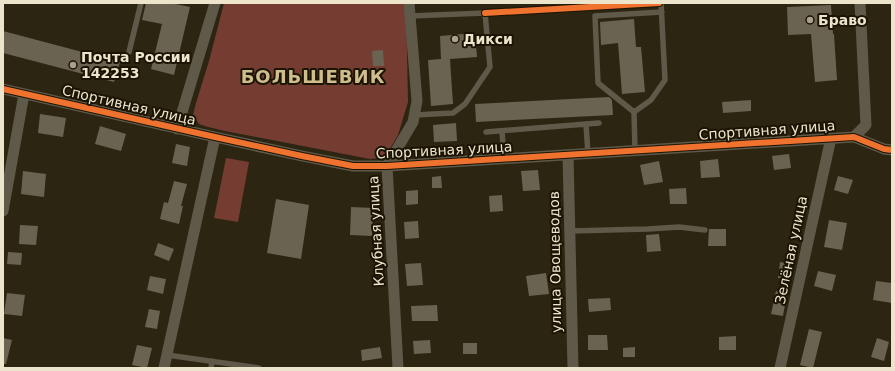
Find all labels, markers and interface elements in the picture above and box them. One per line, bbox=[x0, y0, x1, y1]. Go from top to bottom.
place label: Браво bbox=[818, 12, 867, 28]
marker: Браво bbox=[805, 15, 815, 25]
place label: Дикси bbox=[463, 31, 513, 47]
marker: Дикси bbox=[450, 34, 460, 44]
place label: Почта России 142253 bbox=[81, 49, 190, 81]
marker: Почта России 142253 bbox=[68, 60, 78, 70]
district label: БОЛЬШЕВИК bbox=[241, 66, 385, 87]
street label: Спортивная улица bbox=[60, 82, 198, 128]
street label: Спортивная улица bbox=[698, 117, 836, 143]
street label: Спортивная улица bbox=[375, 138, 513, 162]
street label: Клубная улица bbox=[365, 175, 387, 287]
street label: улица Овощеводов bbox=[546, 191, 564, 333]
street label: Зелёная улица bbox=[772, 194, 810, 306]

